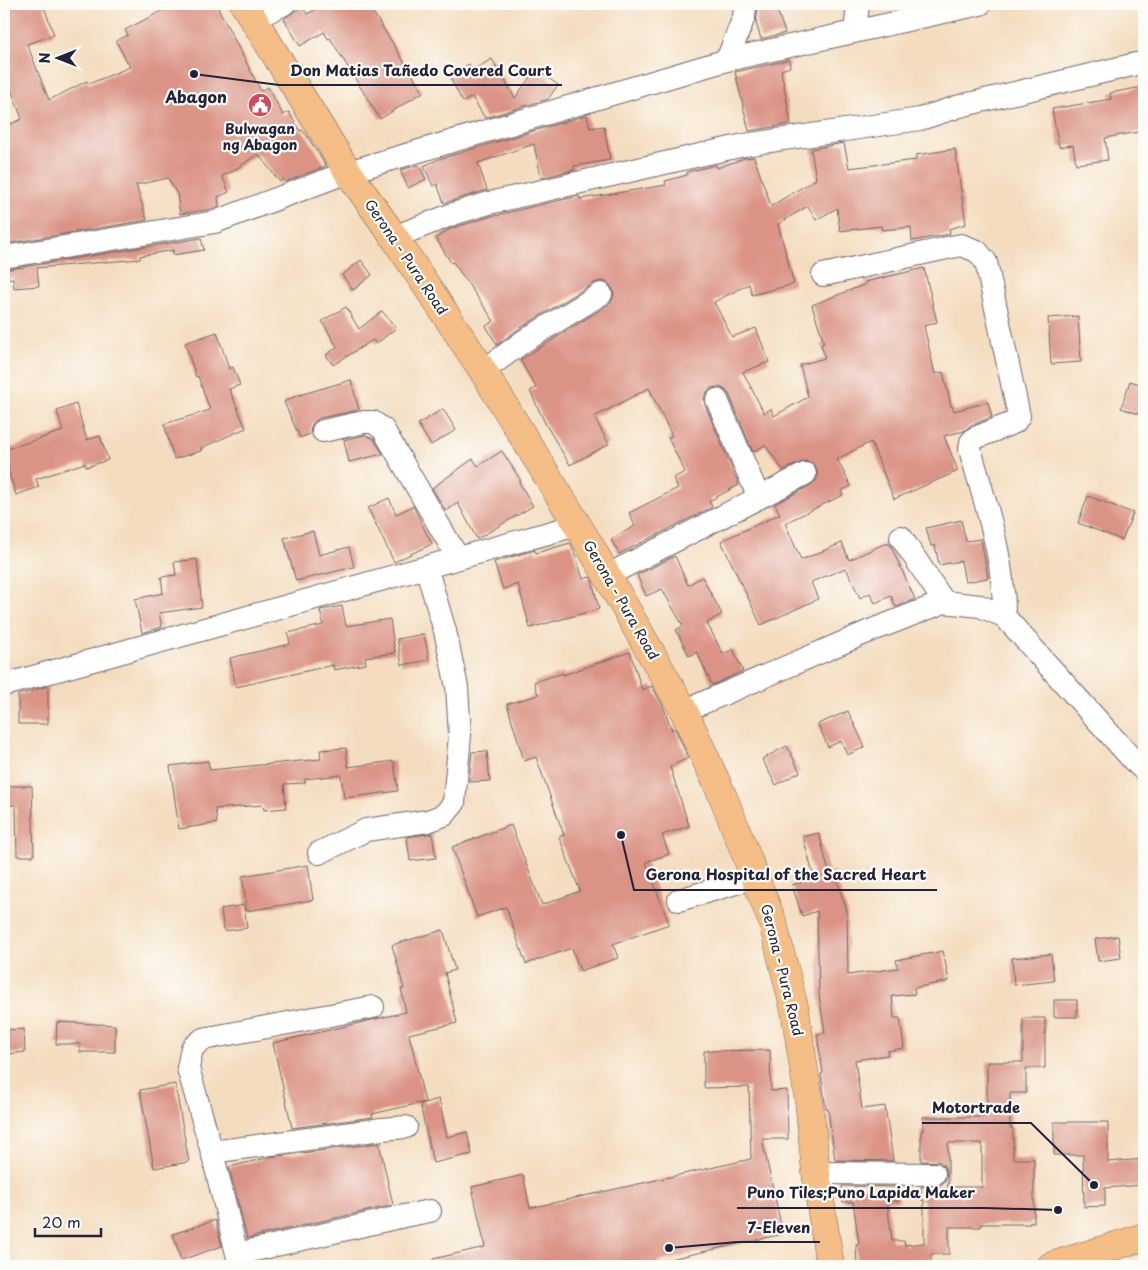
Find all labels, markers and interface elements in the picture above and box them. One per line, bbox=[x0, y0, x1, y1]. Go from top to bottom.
north arrow bbox=[32, 32, 82, 82]
text: N bbox=[34, 52, 55, 64]
callout: Don Matias Tañedo Covered Court bbox=[279, 55, 562, 85]
text: Don Matias Tañedo Covered Court bbox=[290, 58, 552, 81]
district label: Abagon bbox=[164, 84, 227, 108]
public building icon: Bulwagan ng Abagon bbox=[247, 92, 273, 118]
place label: Bulwagan ng Abagon bbox=[223, 118, 297, 155]
street label: Gerona - Pura Road bbox=[360, 195, 453, 319]
street label: Gerona - Pura Road bbox=[578, 536, 664, 664]
callout: Gerona Hospital of the Sacred Heart bbox=[634, 860, 937, 890]
text: Gerona Hospital of the Sacred Heart bbox=[645, 862, 927, 885]
street label: Gerona - Pura Road bbox=[756, 902, 809, 1038]
callout: Motortrade bbox=[922, 1093, 1031, 1123]
text: Motortrade bbox=[932, 1095, 1020, 1118]
callout: Puno Tiles;Puno Lapida Maker bbox=[737, 1178, 985, 1208]
text: Puno Tiles;Puno Lapida Maker bbox=[747, 1180, 975, 1203]
scale bar bbox=[35, 1205, 101, 1237]
text: 20 m bbox=[42, 1210, 81, 1233]
callout: 7-Eleven bbox=[737, 1212, 820, 1242]
text: 7-Eleven bbox=[748, 1215, 810, 1238]

